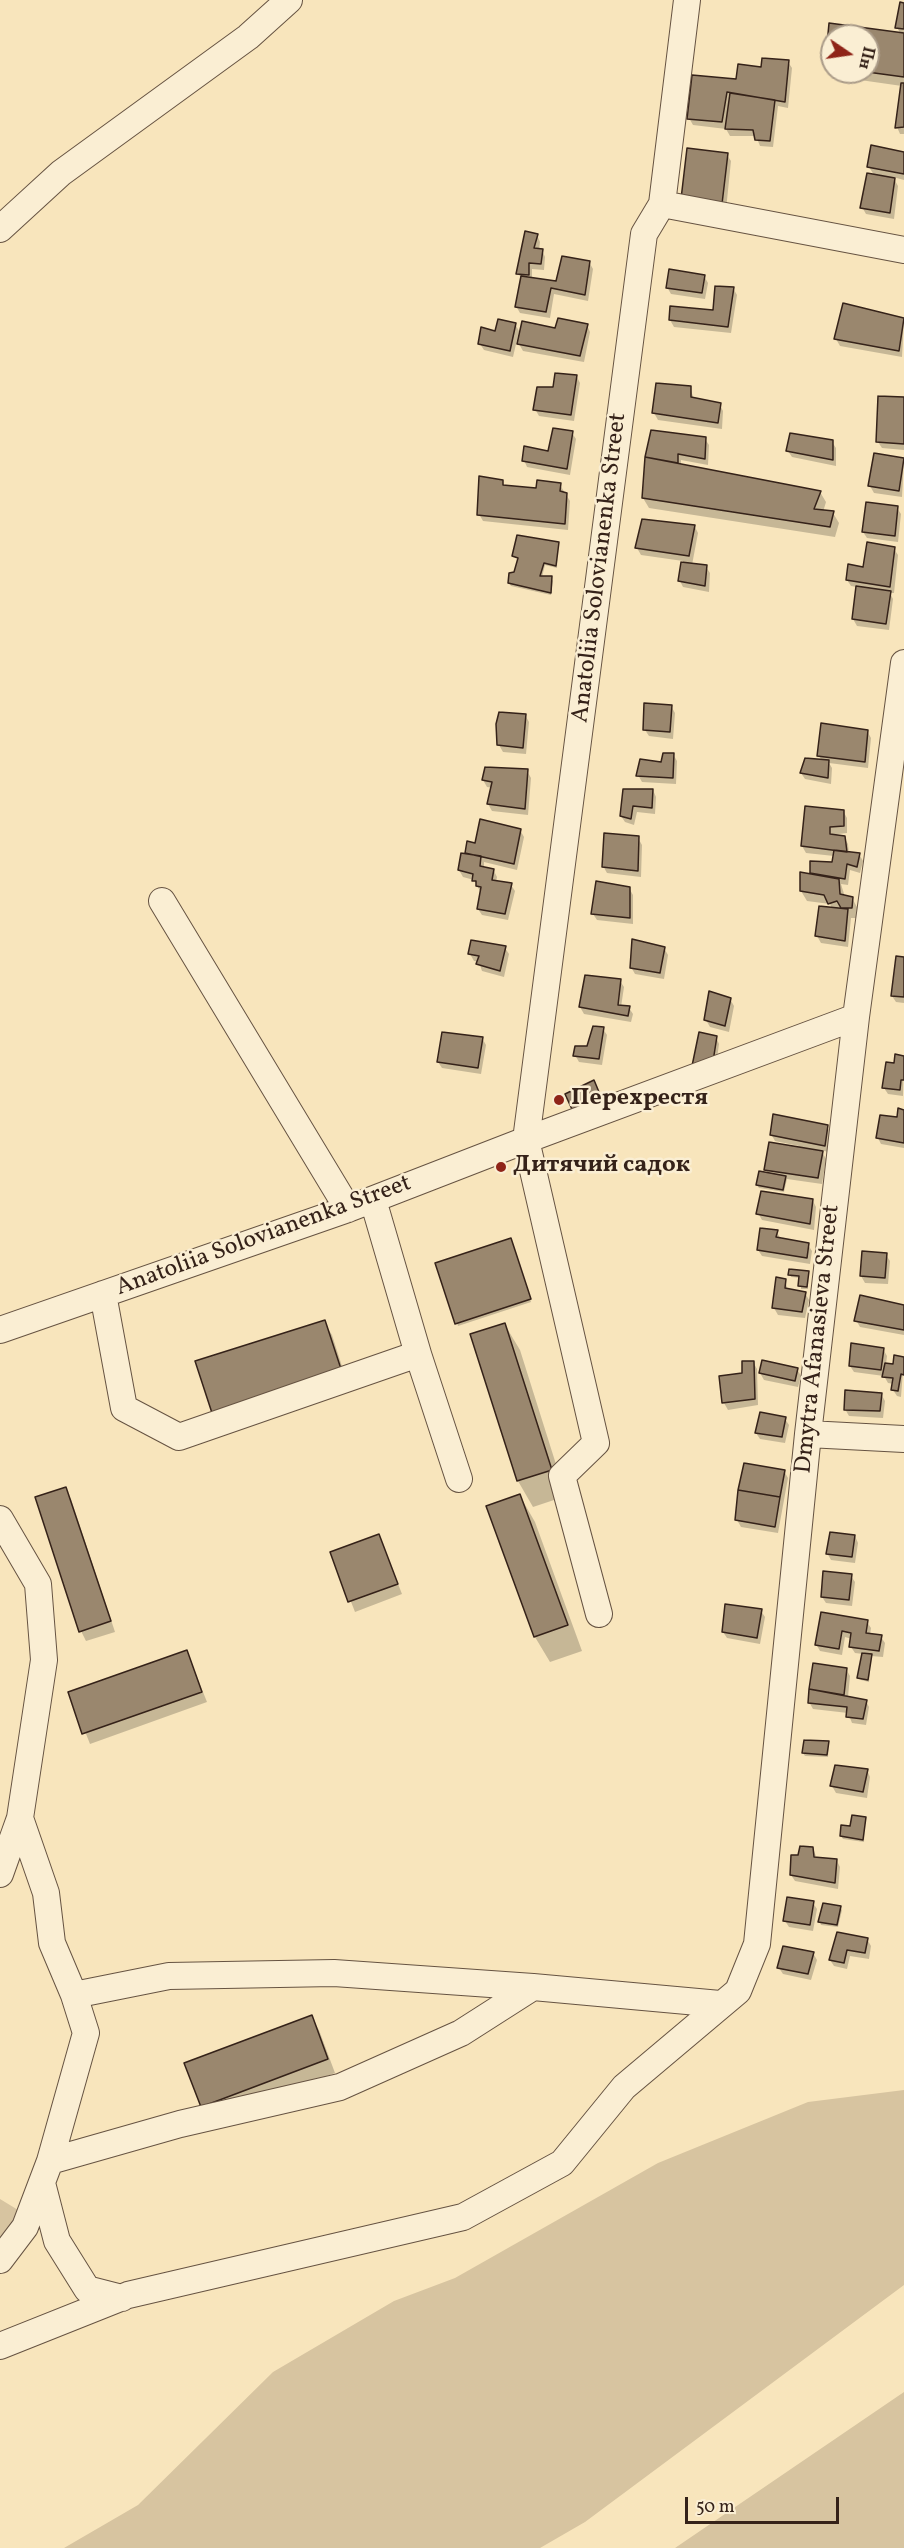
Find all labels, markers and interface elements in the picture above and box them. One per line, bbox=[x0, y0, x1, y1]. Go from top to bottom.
north arrow bbox=[820, 24, 880, 84]
text: Пн bbox=[852, 44, 879, 71]
street label: Anatoliia Solovianenka Street bbox=[568, 411, 634, 725]
place label: Перехрестя bbox=[571, 1086, 708, 1114]
marker: Перехрестя bbox=[552, 1093, 566, 1107]
place label: Дитячий садок bbox=[513, 1153, 690, 1181]
marker: Дитячий садок bbox=[494, 1160, 508, 1174]
street label: Anatoliia Solovianenka Street bbox=[112, 1170, 416, 1304]
street label: Dmytra Afanasieva Street bbox=[791, 1203, 847, 1475]
scale bar bbox=[688, 2485, 842, 2523]
text: 50 m bbox=[696, 2495, 735, 2520]

